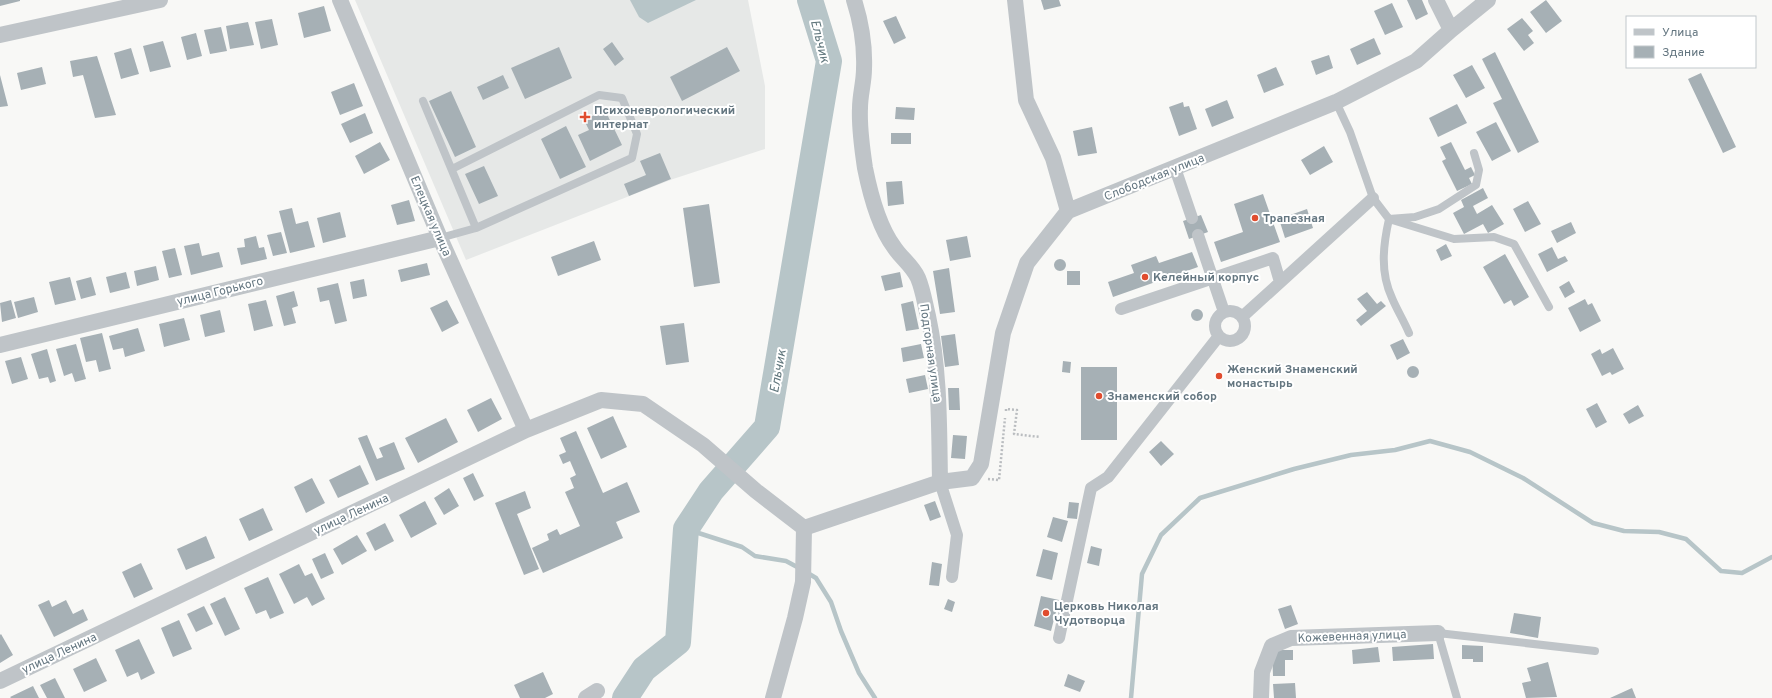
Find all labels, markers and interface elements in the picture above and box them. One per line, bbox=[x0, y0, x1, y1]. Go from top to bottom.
legend bbox=[1626, 16, 1756, 68]
water label: Ельчик bbox=[806, 18, 832, 65]
text: Улица bbox=[1662, 25, 1698, 41]
text: Здание bbox=[1662, 45, 1705, 61]
place label: Психоневрологический интернат bbox=[594, 103, 735, 133]
marker: Психоневрологический интернат bbox=[579, 111, 591, 123]
street label: Слободская улица bbox=[1102, 151, 1207, 205]
street label: Елецкая улица bbox=[406, 174, 454, 259]
place label: Трапезная bbox=[1263, 211, 1325, 227]
marker: Трапезная bbox=[1250, 213, 1260, 223]
place label: Келейный корпус bbox=[1153, 270, 1259, 286]
marker: Келейный корпус bbox=[1140, 272, 1150, 282]
street label: улица Горького bbox=[175, 273, 265, 310]
street label: Подгорная улица bbox=[915, 303, 945, 403]
water label: Ельчик bbox=[767, 348, 791, 394]
place label: Женский Знаменский монастырь bbox=[1227, 362, 1358, 392]
marker: Женский Знаменский монастырь bbox=[1214, 371, 1224, 381]
place label: Знаменский собор bbox=[1107, 389, 1217, 405]
marker: Знаменский собор bbox=[1094, 391, 1104, 401]
street label: улица Ленина bbox=[311, 491, 391, 539]
place label: Церковь Николая Чудотворца bbox=[1054, 599, 1159, 629]
marker: Церковь Николая Чудотворца bbox=[1041, 608, 1051, 618]
street label: Кожевенная улица bbox=[1297, 627, 1407, 647]
street label: улица Ленина bbox=[19, 630, 99, 678]

